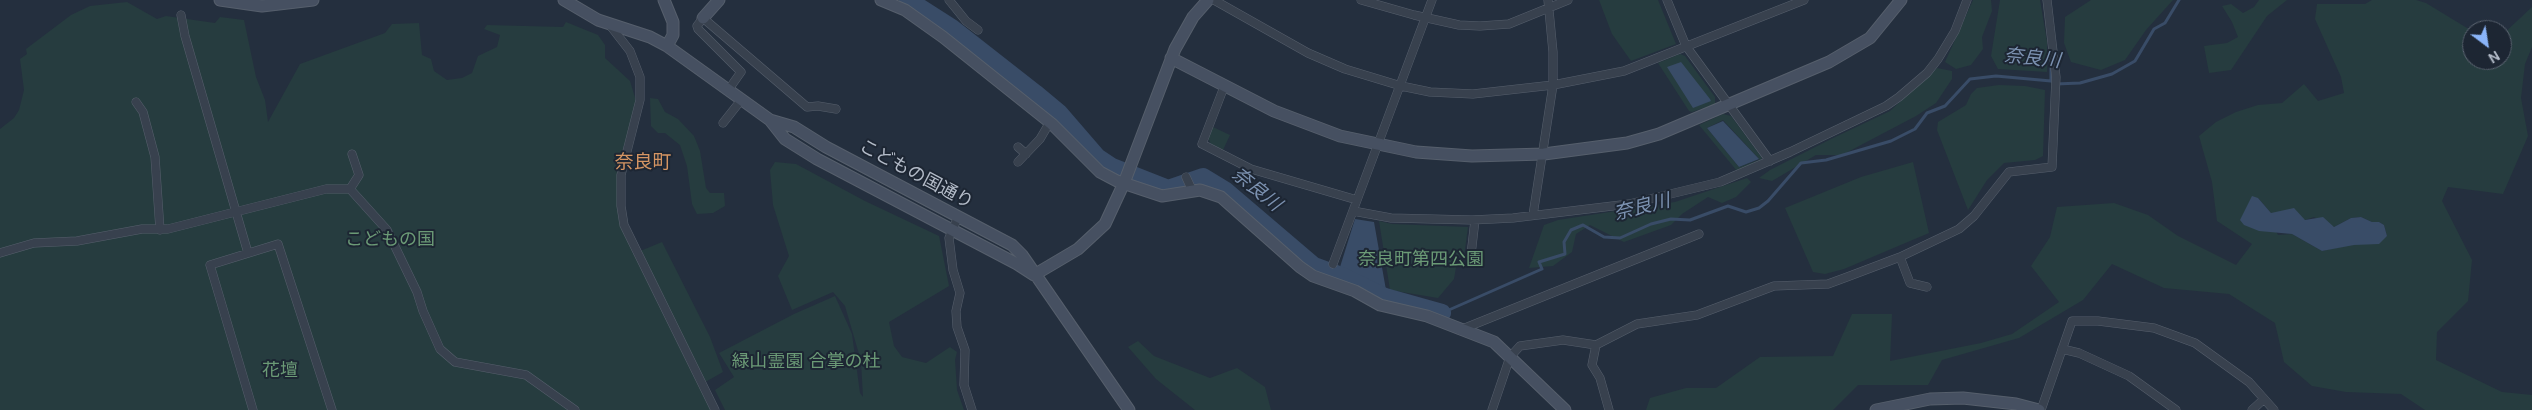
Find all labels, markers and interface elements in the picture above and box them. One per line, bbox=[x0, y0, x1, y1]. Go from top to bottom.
north arrow bbox=[2462, 20, 2512, 70]
water label: 奈良川 bbox=[2002, 45, 2062, 73]
text: N bbox=[2485, 47, 2503, 67]
street label: こどもの国通り bbox=[855, 136, 977, 214]
district label: 奈良町 bbox=[615, 152, 671, 174]
water label: 奈良川 bbox=[1227, 163, 1285, 217]
water label: 奈良川 bbox=[1612, 190, 1672, 226]
park label: こどもの国 bbox=[345, 229, 435, 251]
park label: 奈良町第四公園 bbox=[1358, 249, 1484, 271]
park label: 緑山霊園 合掌の杜 bbox=[732, 351, 880, 373]
park label: 花壇 bbox=[262, 360, 298, 382]

